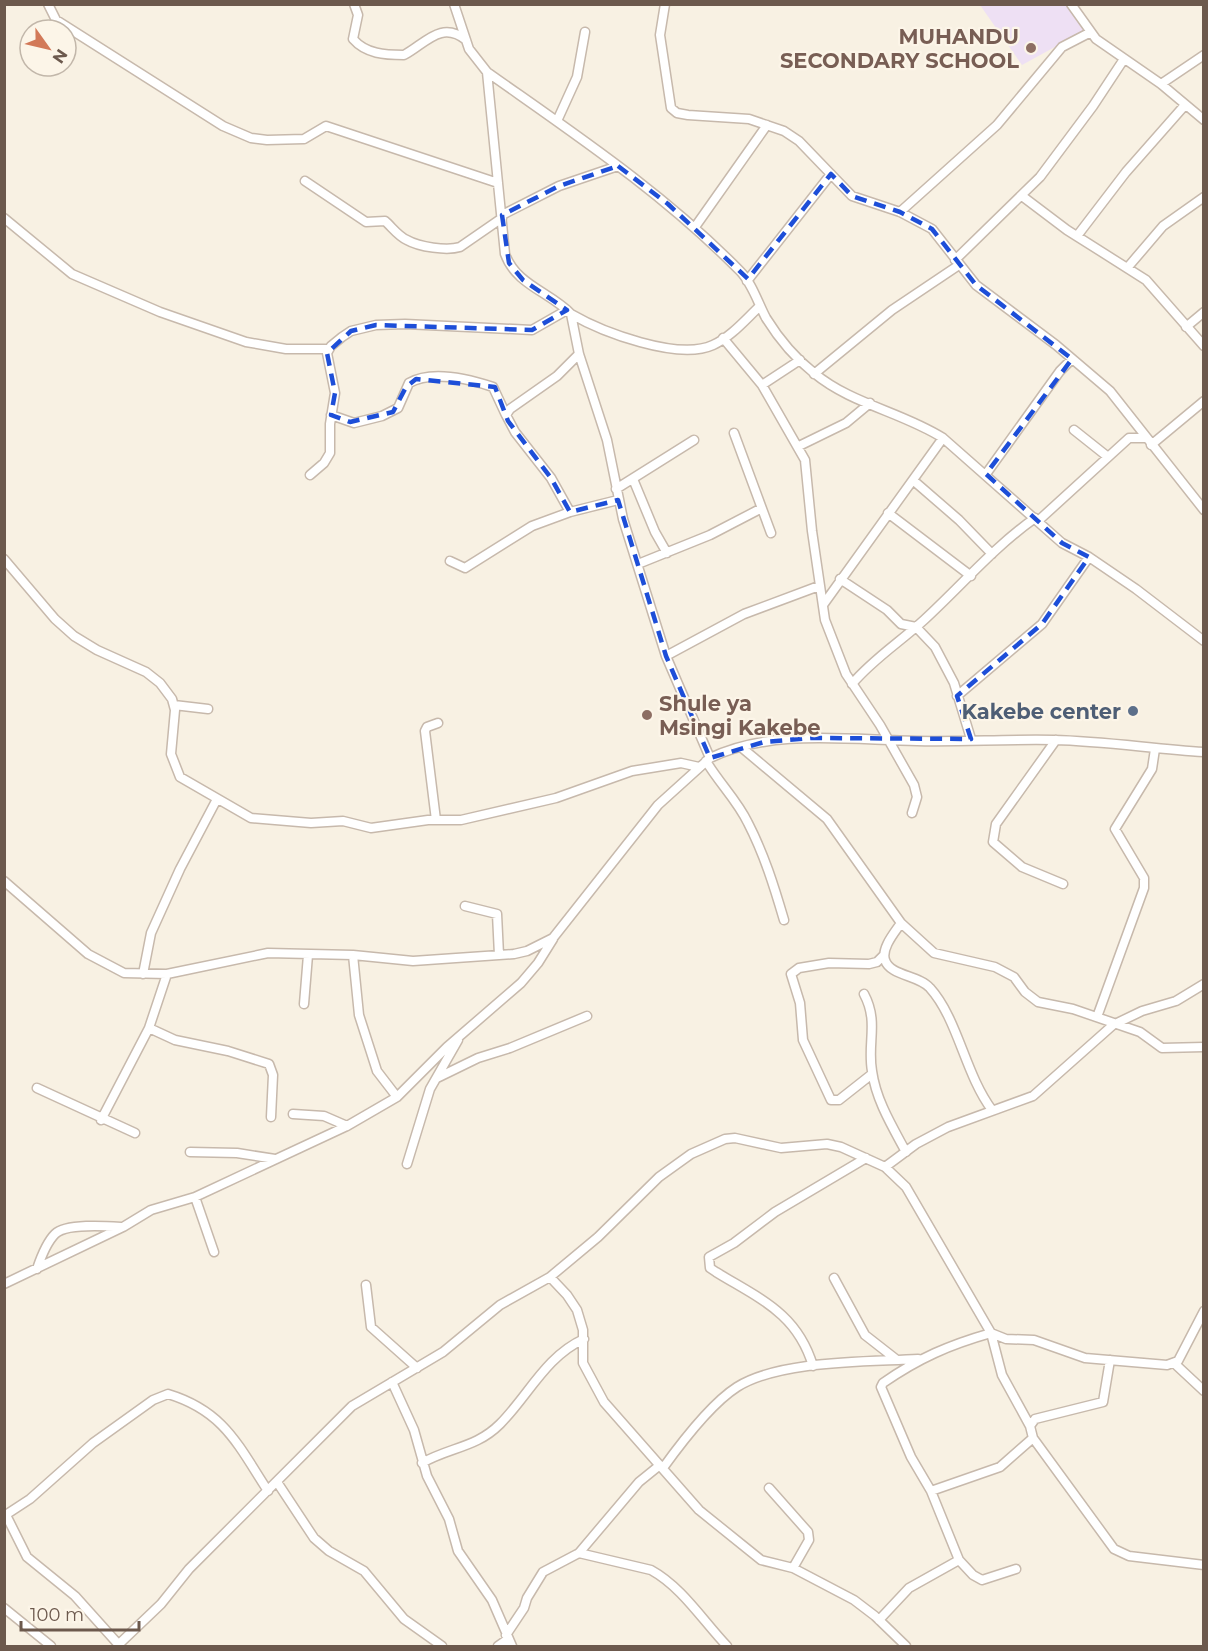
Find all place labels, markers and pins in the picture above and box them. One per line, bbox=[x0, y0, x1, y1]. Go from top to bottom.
place label: MUHANDU SECONDARY SCHOOL bbox=[780, 24, 1019, 73]
marker: MUHANDU SECONDARY SCHOOL bbox=[1024, 41, 1038, 55]
place label: Shule ya Msingi Kakebe bbox=[659, 691, 821, 740]
place label: Kakebe center bbox=[961, 699, 1121, 724]
marker: Kakebe center bbox=[1126, 704, 1140, 718]
marker: Shule ya Msingi Kakebe bbox=[640, 708, 654, 722]

